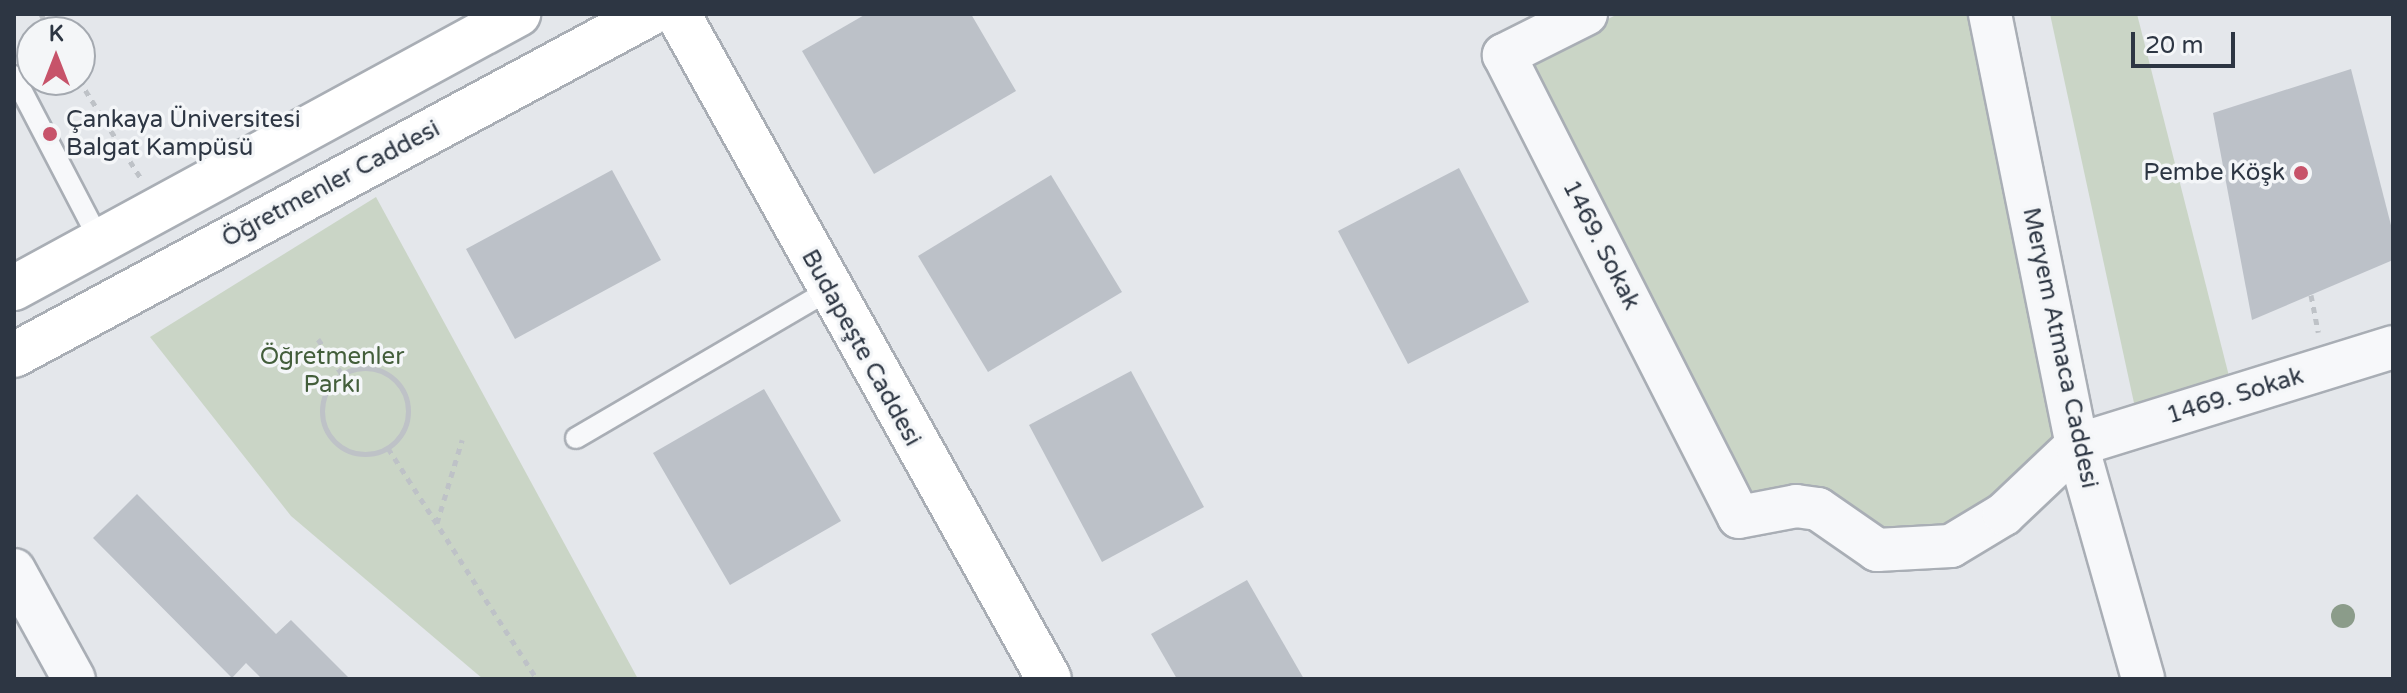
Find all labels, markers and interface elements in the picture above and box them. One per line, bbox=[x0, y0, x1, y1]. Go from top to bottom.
north arrow bbox=[16, 16, 96, 96]
scale bar bbox=[2135, 16, 2239, 66]
text: K bbox=[49, 21, 63, 47]
text: 20 m bbox=[2145, 31, 2203, 60]
place label: Çankaya Üniversitesi Balgat Kampüsü bbox=[66, 106, 301, 162]
street label: Öğretmenler Caddesi bbox=[217, 114, 445, 254]
marker: Çankaya Üniversitesi Balgat Kampüsü bbox=[41, 125, 59, 143]
place label: Pembe Köşk bbox=[2143, 159, 2285, 187]
marker: Pembe Köşk bbox=[2292, 164, 2310, 182]
street label: 1469. Sokak bbox=[1556, 175, 1646, 315]
street label: Meryem Atmaca Caddesi bbox=[2016, 205, 2104, 491]
street label: Budapeşte Caddesi bbox=[795, 245, 927, 451]
park label: Öğretmenler Parkı bbox=[260, 343, 404, 399]
street label: 1469. Sokak bbox=[2163, 362, 2307, 430]

